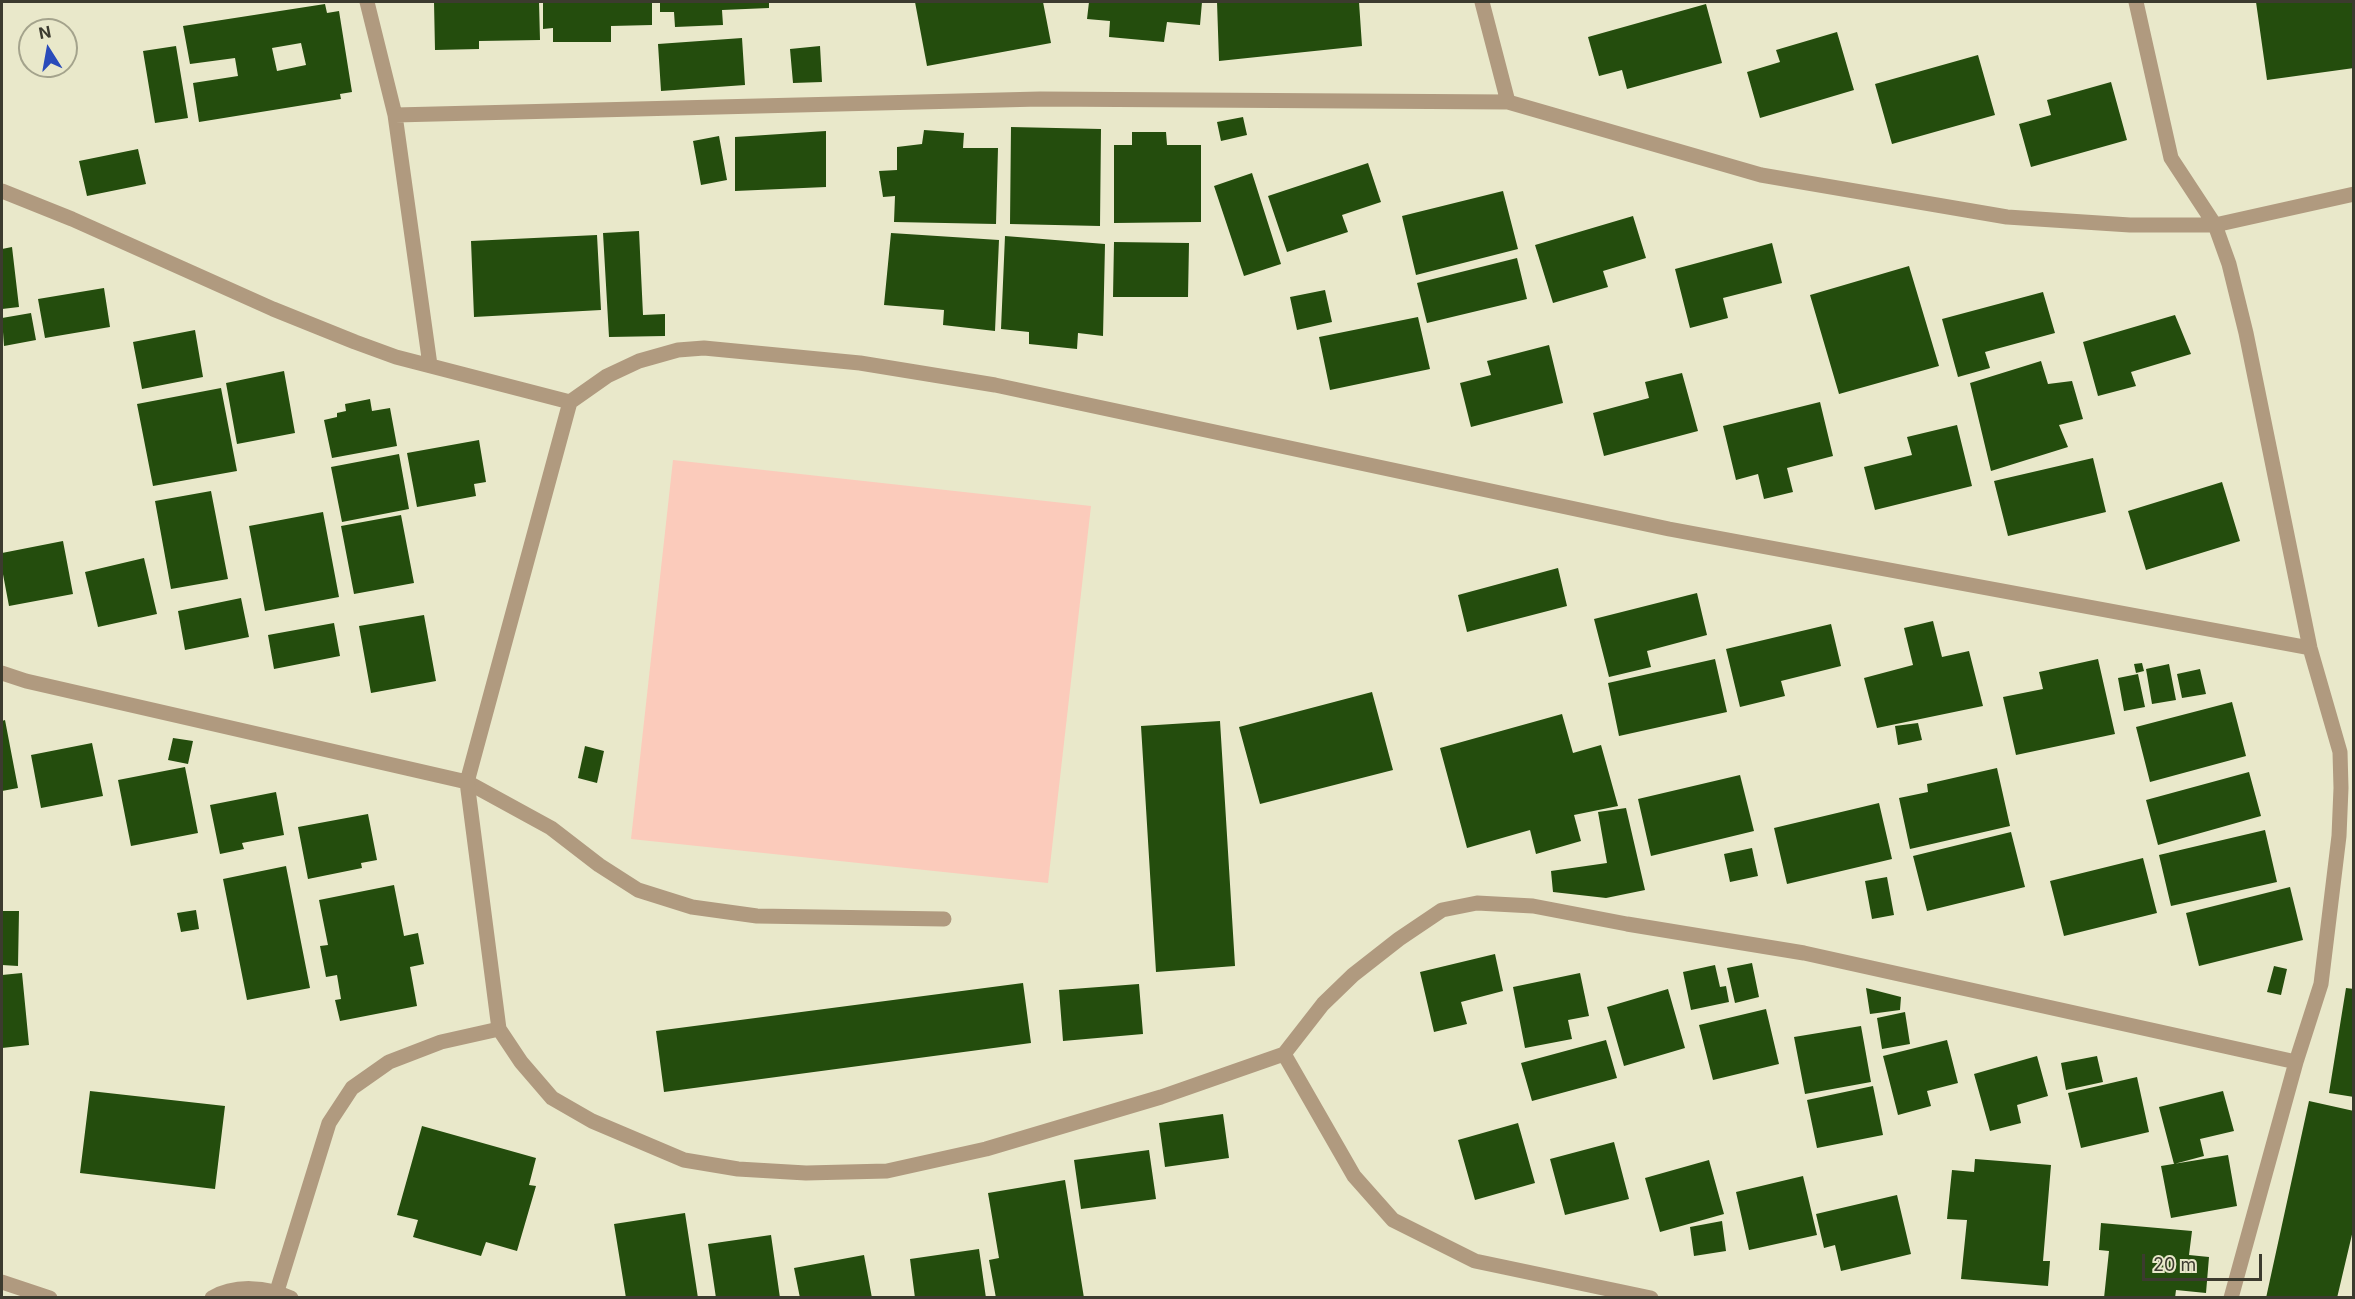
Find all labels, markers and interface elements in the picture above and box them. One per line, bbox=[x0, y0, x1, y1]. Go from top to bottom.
north arrow bbox=[18, 18, 78, 78]
text: N bbox=[37, 21, 53, 43]
scale bar bbox=[2145, 1242, 2265, 1280]
text: 20 m bbox=[2153, 1254, 2196, 1275]

